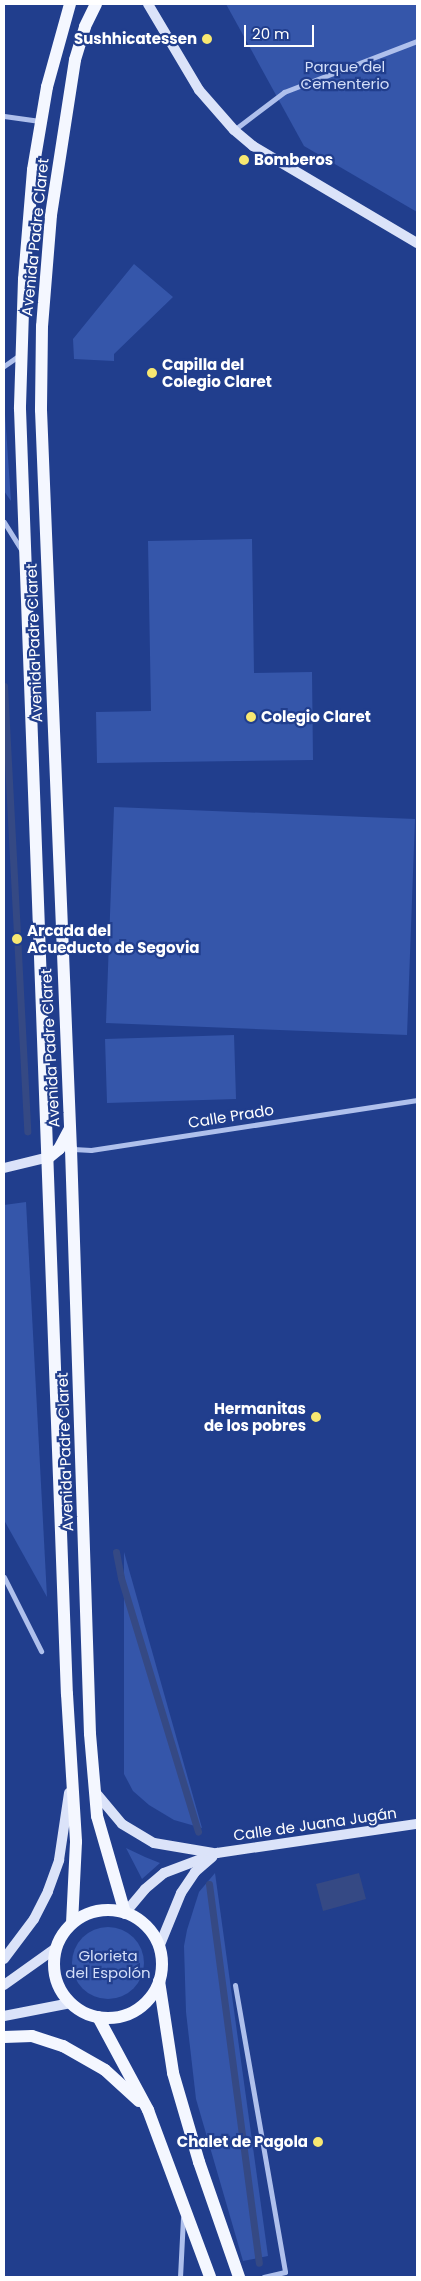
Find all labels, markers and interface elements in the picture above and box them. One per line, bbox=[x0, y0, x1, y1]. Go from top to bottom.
scale bar bbox=[246, 15, 316, 47]
text: 20 m bbox=[252, 23, 290, 44]
place label: Sushhicatessen bbox=[74, 30, 197, 48]
marker: Sushhicatessen bbox=[201, 33, 213, 45]
park label: Parque del Cementerio bbox=[301, 57, 389, 92]
place label: Bomberos bbox=[254, 151, 333, 169]
marker: Bomberos bbox=[238, 154, 250, 166]
street label: Avenida Padre Claret bbox=[18, 157, 52, 317]
place label: Capilla del Colegio Claret bbox=[162, 355, 272, 390]
marker: Capilla del Colegio Claret bbox=[146, 367, 158, 379]
street label: Avenida Padre Claret bbox=[22, 563, 46, 723]
place label: Colegio Claret bbox=[261, 708, 371, 726]
marker: Colegio Claret bbox=[245, 711, 257, 723]
place label: Arcada del Acueducto de Segovia bbox=[27, 921, 199, 956]
marker: Arcada del Acueducto de Segovia bbox=[11, 933, 23, 945]
street label: Avenida Padre Claret bbox=[37, 968, 63, 1128]
street label: Calle Prado bbox=[187, 1100, 275, 1132]
street label: Avenida Padre Claret bbox=[53, 1372, 77, 1532]
place label: Hermanitas de los pobres bbox=[204, 1399, 306, 1434]
marker: Hermanitas de los pobres bbox=[310, 1411, 322, 1423]
street label: Calle de Juana Jugán bbox=[232, 1804, 398, 1844]
park label: Glorieta del Espolón bbox=[65, 1946, 151, 1981]
place label: Chalet de Pagola bbox=[177, 2133, 308, 2151]
marker: Chalet de Pagola bbox=[312, 2136, 324, 2148]

